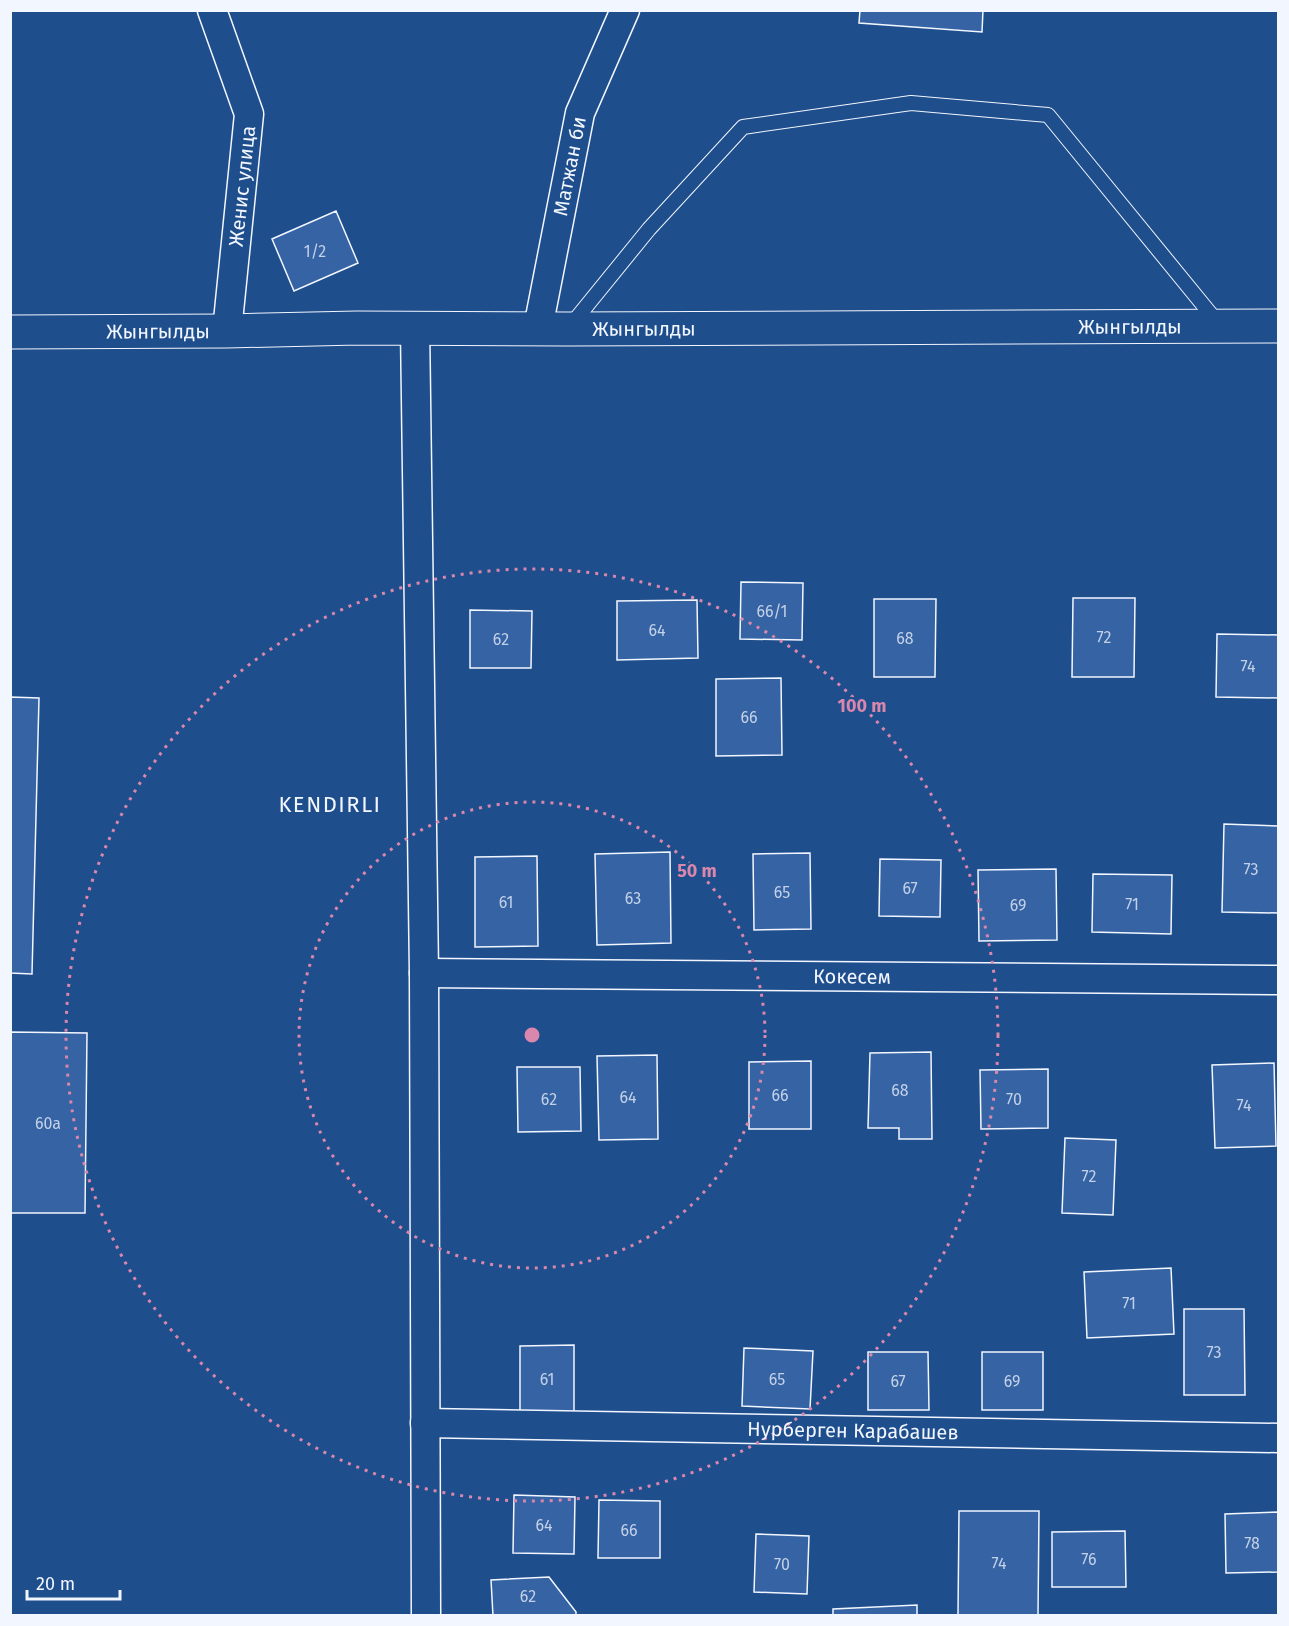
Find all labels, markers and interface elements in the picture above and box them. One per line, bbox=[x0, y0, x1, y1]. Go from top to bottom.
street label: Матжан би bbox=[548, 114, 591, 218]
street label: Женис улица bbox=[224, 124, 260, 248]
house number: 1/2 bbox=[304, 242, 326, 261]
street label: Жынгылды bbox=[1078, 314, 1182, 339]
street label: Жынгылды bbox=[592, 316, 696, 341]
street label: Жынгылды bbox=[106, 319, 210, 344]
house number: 66/1 bbox=[756, 602, 788, 621]
house number: 64 bbox=[648, 621, 666, 640]
house number: 72 bbox=[1097, 628, 1111, 647]
house number: 68 bbox=[896, 629, 914, 648]
house number: 62 bbox=[493, 630, 509, 649]
house number: 74 bbox=[1241, 657, 1256, 676]
text: 100 m bbox=[838, 695, 886, 717]
house number: 66 bbox=[740, 708, 758, 727]
district label: KENDIRLI bbox=[278, 791, 382, 818]
text: 50 m bbox=[677, 860, 717, 882]
house number: 73 bbox=[1244, 860, 1258, 879]
house number: 67 bbox=[902, 879, 918, 898]
house number: 65 bbox=[774, 883, 790, 902]
house number: 63 bbox=[625, 889, 641, 908]
house number: 61 bbox=[499, 893, 513, 912]
house number: 71 bbox=[1125, 895, 1139, 914]
house number: 69 bbox=[1010, 896, 1026, 915]
street label: Кокесем bbox=[813, 964, 891, 989]
centre of rings bbox=[522, 1025, 542, 1045]
house number: 68 bbox=[891, 1081, 909, 1100]
house number: 66 bbox=[771, 1086, 789, 1105]
house number: 64 bbox=[619, 1088, 637, 1107]
house number: 62 bbox=[541, 1090, 557, 1109]
house number: 70 bbox=[1006, 1090, 1022, 1109]
house number: 74 bbox=[1237, 1096, 1252, 1115]
house number: 60а bbox=[35, 1114, 61, 1133]
house number: 72 bbox=[1082, 1167, 1096, 1186]
house number: 71 bbox=[1122, 1294, 1136, 1313]
house number: 73 bbox=[1207, 1343, 1221, 1362]
house number: 61 bbox=[540, 1370, 554, 1389]
house number: 65 bbox=[769, 1370, 785, 1389]
house number: 67 bbox=[890, 1372, 906, 1391]
house number: 69 bbox=[1004, 1372, 1020, 1391]
street label: Нурберген Карабашев bbox=[747, 1417, 959, 1444]
house number: 64 bbox=[535, 1516, 553, 1535]
house number: 66 bbox=[620, 1521, 638, 1540]
house number: 78 bbox=[1244, 1534, 1260, 1553]
house number: 76 bbox=[1081, 1550, 1097, 1569]
house number: 74 bbox=[992, 1554, 1007, 1573]
house number: 70 bbox=[774, 1555, 790, 1574]
scale bar bbox=[27, 1563, 120, 1601]
text: 20 m bbox=[36, 1573, 75, 1595]
house number: 62 bbox=[520, 1587, 536, 1606]

